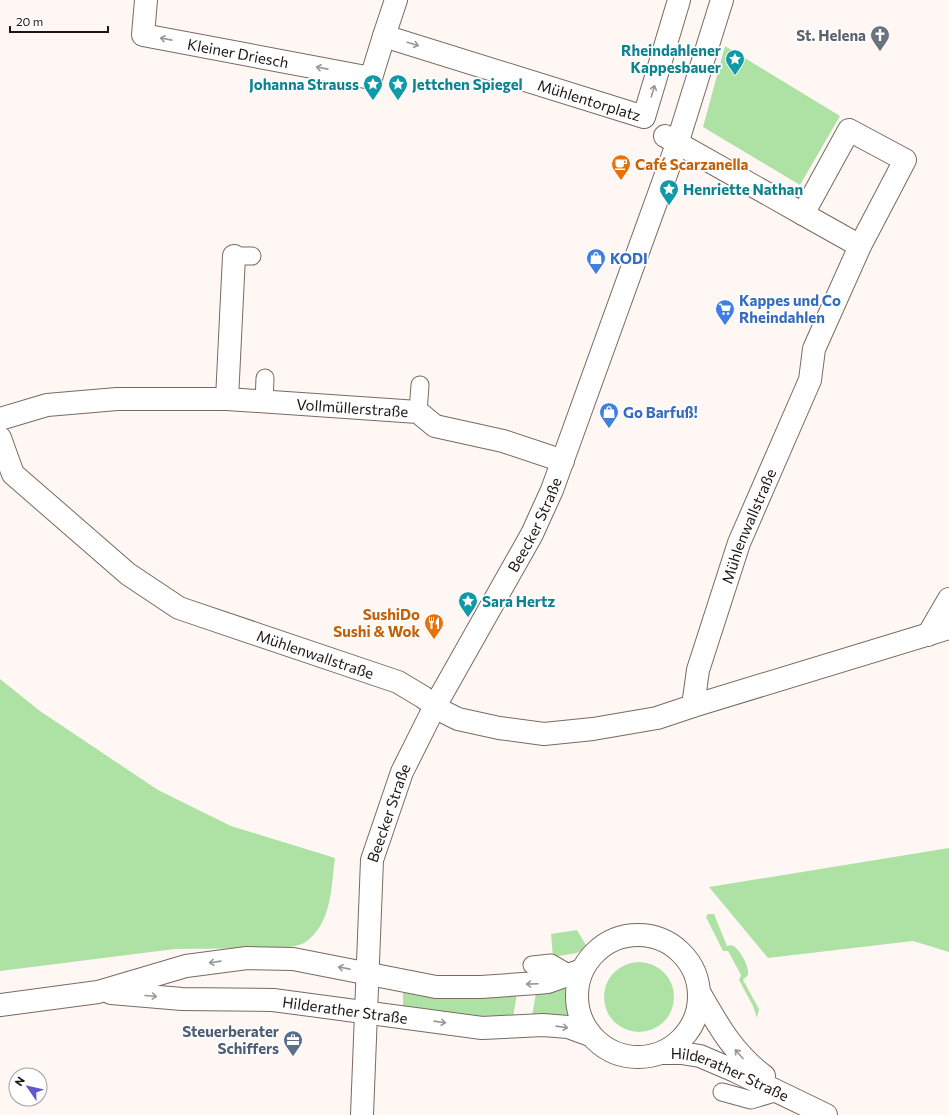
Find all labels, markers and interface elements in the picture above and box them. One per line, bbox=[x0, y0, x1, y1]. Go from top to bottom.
scale bar bbox=[10, 8, 108, 34]
text: 20 m bbox=[16, 14, 43, 28]
church icon: St. Helena bbox=[869, 24, 891, 52]
place label: St. Helena bbox=[796, 26, 866, 44]
one-way arrow bbox=[160, 35, 173, 43]
street label: Kleiner Driesch bbox=[186, 35, 290, 71]
one-way arrow bbox=[406, 41, 419, 48]
place label: Rheindahlener Kappesbauer bbox=[621, 41, 721, 76]
place icon: Rheindahlener Kappesbauer bbox=[724, 48, 746, 76]
one-way arrow bbox=[315, 64, 328, 72]
place icon: Johanna Strauss bbox=[362, 73, 384, 101]
place icon: Jettchen Spiegel bbox=[387, 73, 409, 101]
place label: Johanna Strauss bbox=[249, 75, 359, 93]
place label: Jettchen Spiegel bbox=[412, 75, 523, 93]
street label: Mühlentorplatz bbox=[536, 75, 643, 124]
one-way arrow bbox=[649, 85, 657, 97]
cafe icon: Café Scarzanella bbox=[610, 153, 632, 181]
place label: Café Scarzanella bbox=[635, 155, 749, 173]
place icon: Henriette Nathan bbox=[658, 178, 680, 206]
place label: Henriette Nathan bbox=[683, 180, 803, 198]
shop icon: KODI bbox=[585, 247, 607, 275]
place label: KODI bbox=[610, 249, 648, 267]
place label: Kappes und Co Rheindahlen bbox=[739, 291, 841, 326]
supermarket icon: Kappes und Co Rheindahlen bbox=[714, 298, 736, 326]
street label: Vollmüllerstraße bbox=[296, 395, 409, 420]
shop icon: Go Barfuß! bbox=[598, 401, 620, 429]
place label: Go Barfuß! bbox=[623, 403, 698, 421]
street label: Mühlenwallstraße bbox=[718, 466, 779, 586]
street label: Beecker Straße bbox=[504, 475, 565, 575]
place icon: Sara Hertz bbox=[457, 590, 479, 618]
place label: Sara Hertz bbox=[482, 592, 555, 610]
place label: SushiDo Sushi & Wok bbox=[333, 605, 420, 640]
restaurant icon: SushiDo Sushi & Wok bbox=[423, 612, 445, 640]
street label: Mühlenwallstraße bbox=[255, 626, 376, 682]
street label: Beecker Straße bbox=[363, 760, 414, 865]
one-way arrow bbox=[209, 958, 222, 966]
one-way arrow bbox=[338, 964, 351, 972]
one-way arrow bbox=[526, 980, 539, 987]
street label: Hilderather Straße bbox=[281, 992, 409, 1027]
one-way arrow bbox=[144, 993, 157, 1000]
one-way arrow bbox=[433, 1018, 446, 1026]
place label: Steuerberater Schiffers bbox=[182, 1022, 279, 1057]
one-way arrow bbox=[555, 1023, 568, 1031]
office icon: Steuerberater Schiffers bbox=[282, 1029, 304, 1057]
street label: Hilderather Straße bbox=[671, 1044, 792, 1105]
one-way arrow bbox=[734, 1048, 743, 1059]
north arrow bbox=[8, 1067, 48, 1107]
text: N bbox=[12, 1074, 27, 1088]

